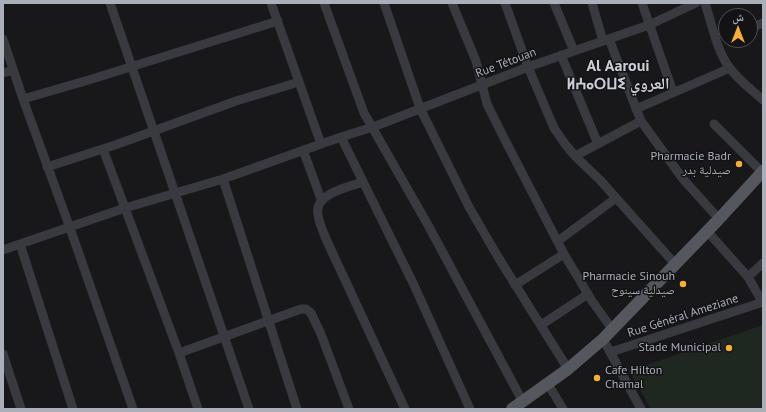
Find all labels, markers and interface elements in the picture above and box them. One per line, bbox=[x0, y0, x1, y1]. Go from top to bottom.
north arrow bbox=[718, 8, 758, 48]
text: ش bbox=[732, 10, 744, 24]
street label: Rue Tétouan bbox=[474, 45, 538, 81]
district label: Al Aaroui ⵍⵄⴰⵔⵡⵉ العروي bbox=[566, 56, 670, 94]
place label: Pharmacie Badr صيدلية بدر bbox=[651, 150, 731, 178]
marker: Pharmacie Badr صيدلية بدر bbox=[734, 159, 744, 169]
place label: Pharmacie Sinouh صيدلية سينوح bbox=[582, 270, 675, 298]
marker: Pharmacie Sinouh صيدلية سينوح bbox=[678, 279, 688, 289]
street label: Rue Général Ameziane bbox=[626, 291, 740, 341]
place label: Stade Municipal bbox=[639, 341, 721, 355]
marker: Stade Municipal bbox=[724, 343, 734, 353]
place label: Cafe Hilton Chamal bbox=[605, 364, 662, 392]
marker: Cafe Hilton Chamal bbox=[592, 373, 602, 383]

